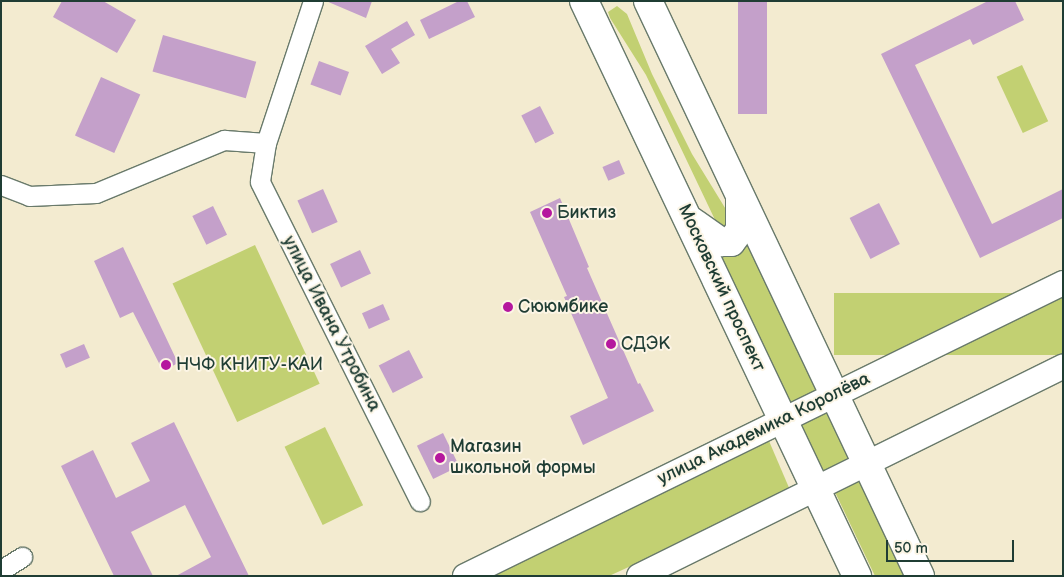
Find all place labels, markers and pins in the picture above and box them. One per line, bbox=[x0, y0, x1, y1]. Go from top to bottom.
place label: Биктиз bbox=[557, 202, 616, 224]
marker: Биктиз bbox=[541, 207, 553, 219]
place label: Сююмбике bbox=[518, 296, 608, 318]
marker: Сююмбике bbox=[502, 301, 514, 313]
place label: СДЭК bbox=[621, 333, 670, 355]
marker: СДЭК bbox=[605, 338, 617, 350]
place label: НЧФ КНИТУ-КАИ bbox=[176, 354, 323, 376]
marker: НЧФ КНИТУ-КАИ bbox=[160, 359, 172, 371]
place label: Магазин школьной формы bbox=[450, 437, 596, 479]
marker: Магазин школьной формы bbox=[434, 452, 446, 464]

